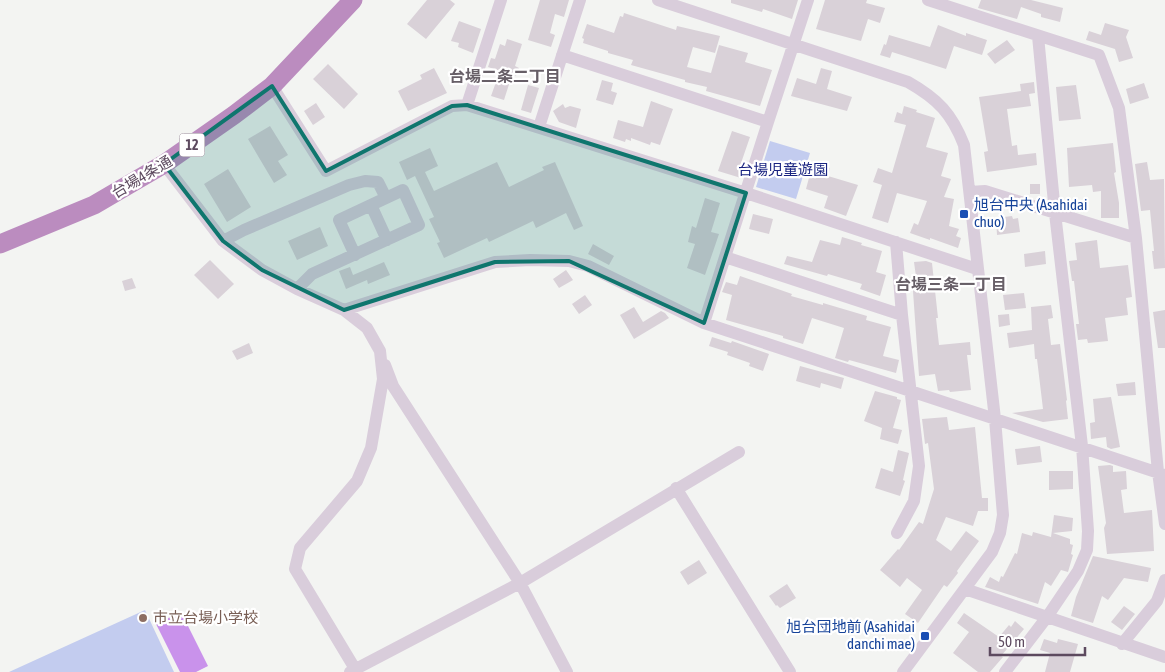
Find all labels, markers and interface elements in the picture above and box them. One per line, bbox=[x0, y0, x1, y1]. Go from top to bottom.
district label: 台場二条二丁目 bbox=[449, 67, 561, 85]
road number: 12 bbox=[180, 134, 204, 156]
street label: 台場4条通 bbox=[109, 152, 175, 201]
park label: 台場児童遊園 bbox=[738, 161, 828, 178]
place label: 旭台中央 (Asahidai chuo) bbox=[974, 196, 1088, 230]
marker: 旭台中央 (Asahidai chuo) bbox=[958, 208, 970, 220]
district label: 台場三条一丁目 bbox=[895, 275, 1007, 293]
place label: 市立台場小学校 bbox=[153, 609, 258, 626]
marker: 市立台場小学校 bbox=[137, 612, 149, 624]
place label: 旭台団地前 (Asahidai danchi mae) bbox=[786, 618, 915, 652]
scale bar bbox=[990, 624, 1085, 656]
marker: 旭台団地前 (Asahidai danchi mae) bbox=[919, 630, 931, 642]
text: 50 m bbox=[998, 633, 1025, 650]

